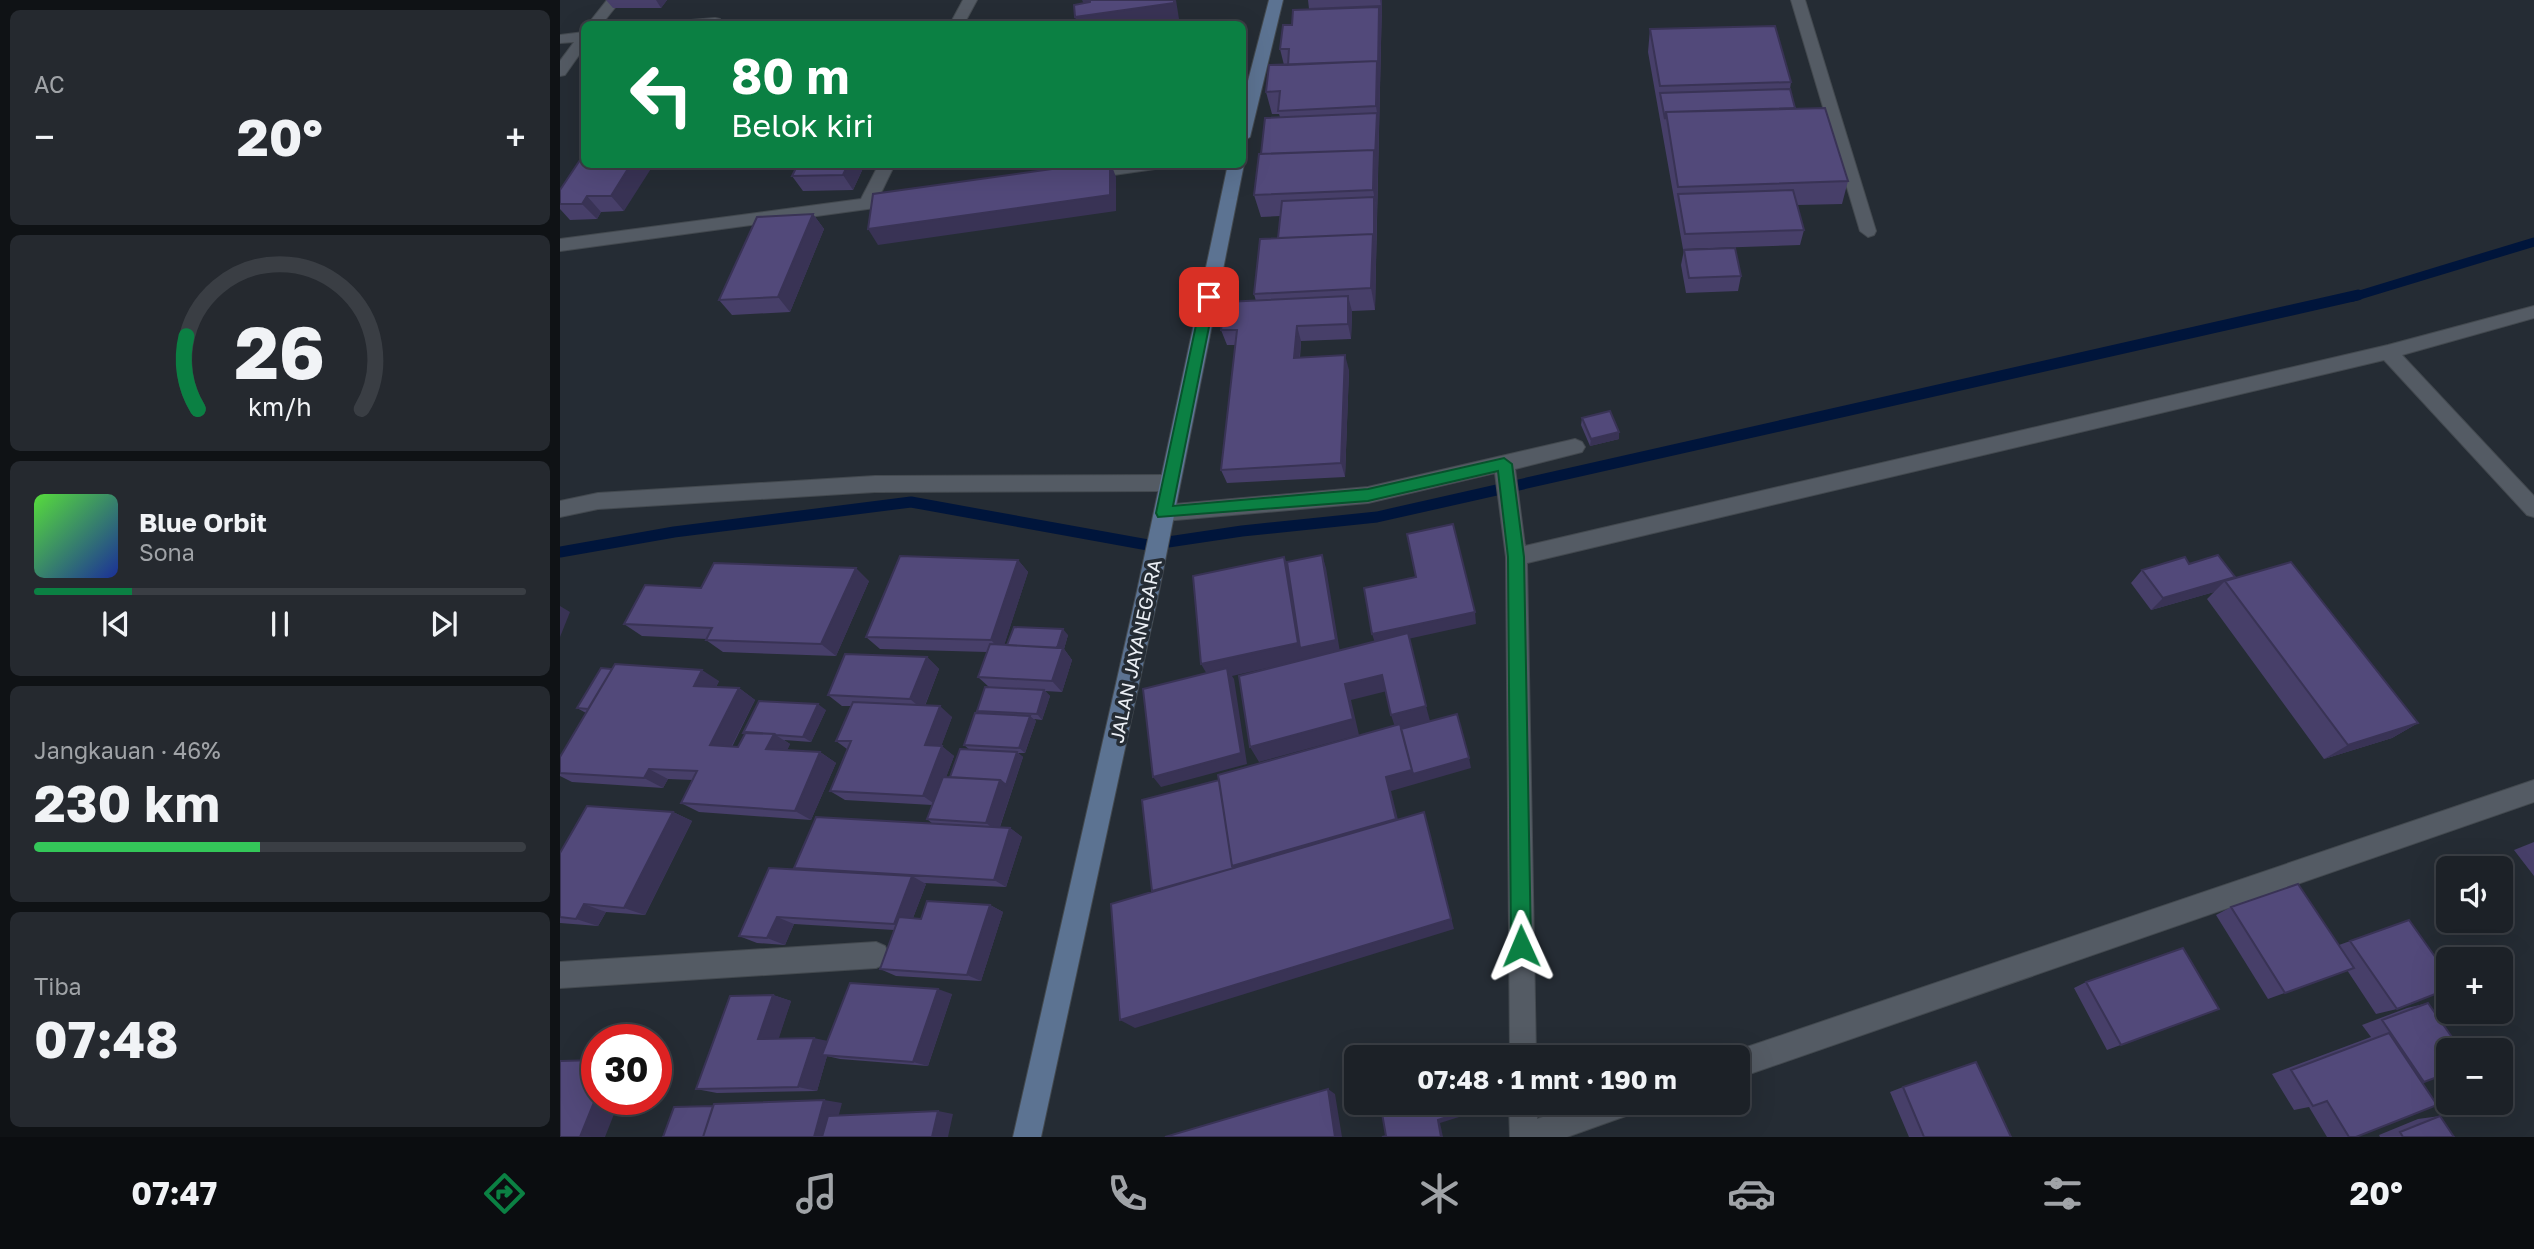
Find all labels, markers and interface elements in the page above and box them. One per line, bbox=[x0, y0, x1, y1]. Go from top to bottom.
text: 80 m bbox=[731, 46, 849, 105]
icon: left bbox=[616, 49, 707, 140]
text: AC bbox=[34, 70, 65, 98]
text: 20° bbox=[237, 105, 323, 167]
text: Belok kiri bbox=[731, 106, 874, 144]
text: − bbox=[34, 114, 55, 159]
text: + bbox=[505, 114, 526, 159]
pin bbox=[1179, 267, 1239, 327]
icon: arrive bbox=[1190, 278, 1228, 316]
text: 26 bbox=[235, 309, 325, 396]
text: km/h bbox=[248, 391, 312, 422]
text: Blue Orbit bbox=[139, 507, 267, 538]
text: Sona bbox=[139, 538, 195, 566]
street label: JALAN JAYANEGARA bbox=[1104, 557, 1166, 745]
icon: previous bbox=[97, 605, 135, 643]
icon: pause bbox=[261, 605, 299, 643]
icon: next bbox=[425, 605, 463, 643]
text: Jangkauan · 46% bbox=[34, 736, 221, 764]
text: 230 km bbox=[34, 771, 220, 833]
map controls bbox=[2436, 856, 2513, 1115]
button: sound bbox=[2436, 856, 2513, 933]
position arrow bbox=[1484, 909, 1558, 983]
button: + bbox=[2436, 947, 2513, 1024]
text: Tiba bbox=[34, 972, 82, 1000]
text: 07:48 bbox=[34, 1007, 179, 1069]
speed limit sign: 30 bbox=[581, 1024, 672, 1115]
button: − bbox=[2436, 1038, 2513, 1115]
text: 07:48 · 1 mnt · 190 m bbox=[1417, 1064, 1677, 1095]
icon: directions bbox=[480, 1169, 529, 1218]
icon: music bbox=[792, 1169, 841, 1218]
icon: phone bbox=[1103, 1169, 1152, 1218]
icon: climate bbox=[1415, 1169, 1464, 1218]
icon: car bbox=[1727, 1169, 1776, 1218]
icon: filters bbox=[2038, 1169, 2087, 1218]
text: 07:47 bbox=[131, 1174, 217, 1212]
text: 20° bbox=[2350, 1174, 2403, 1212]

